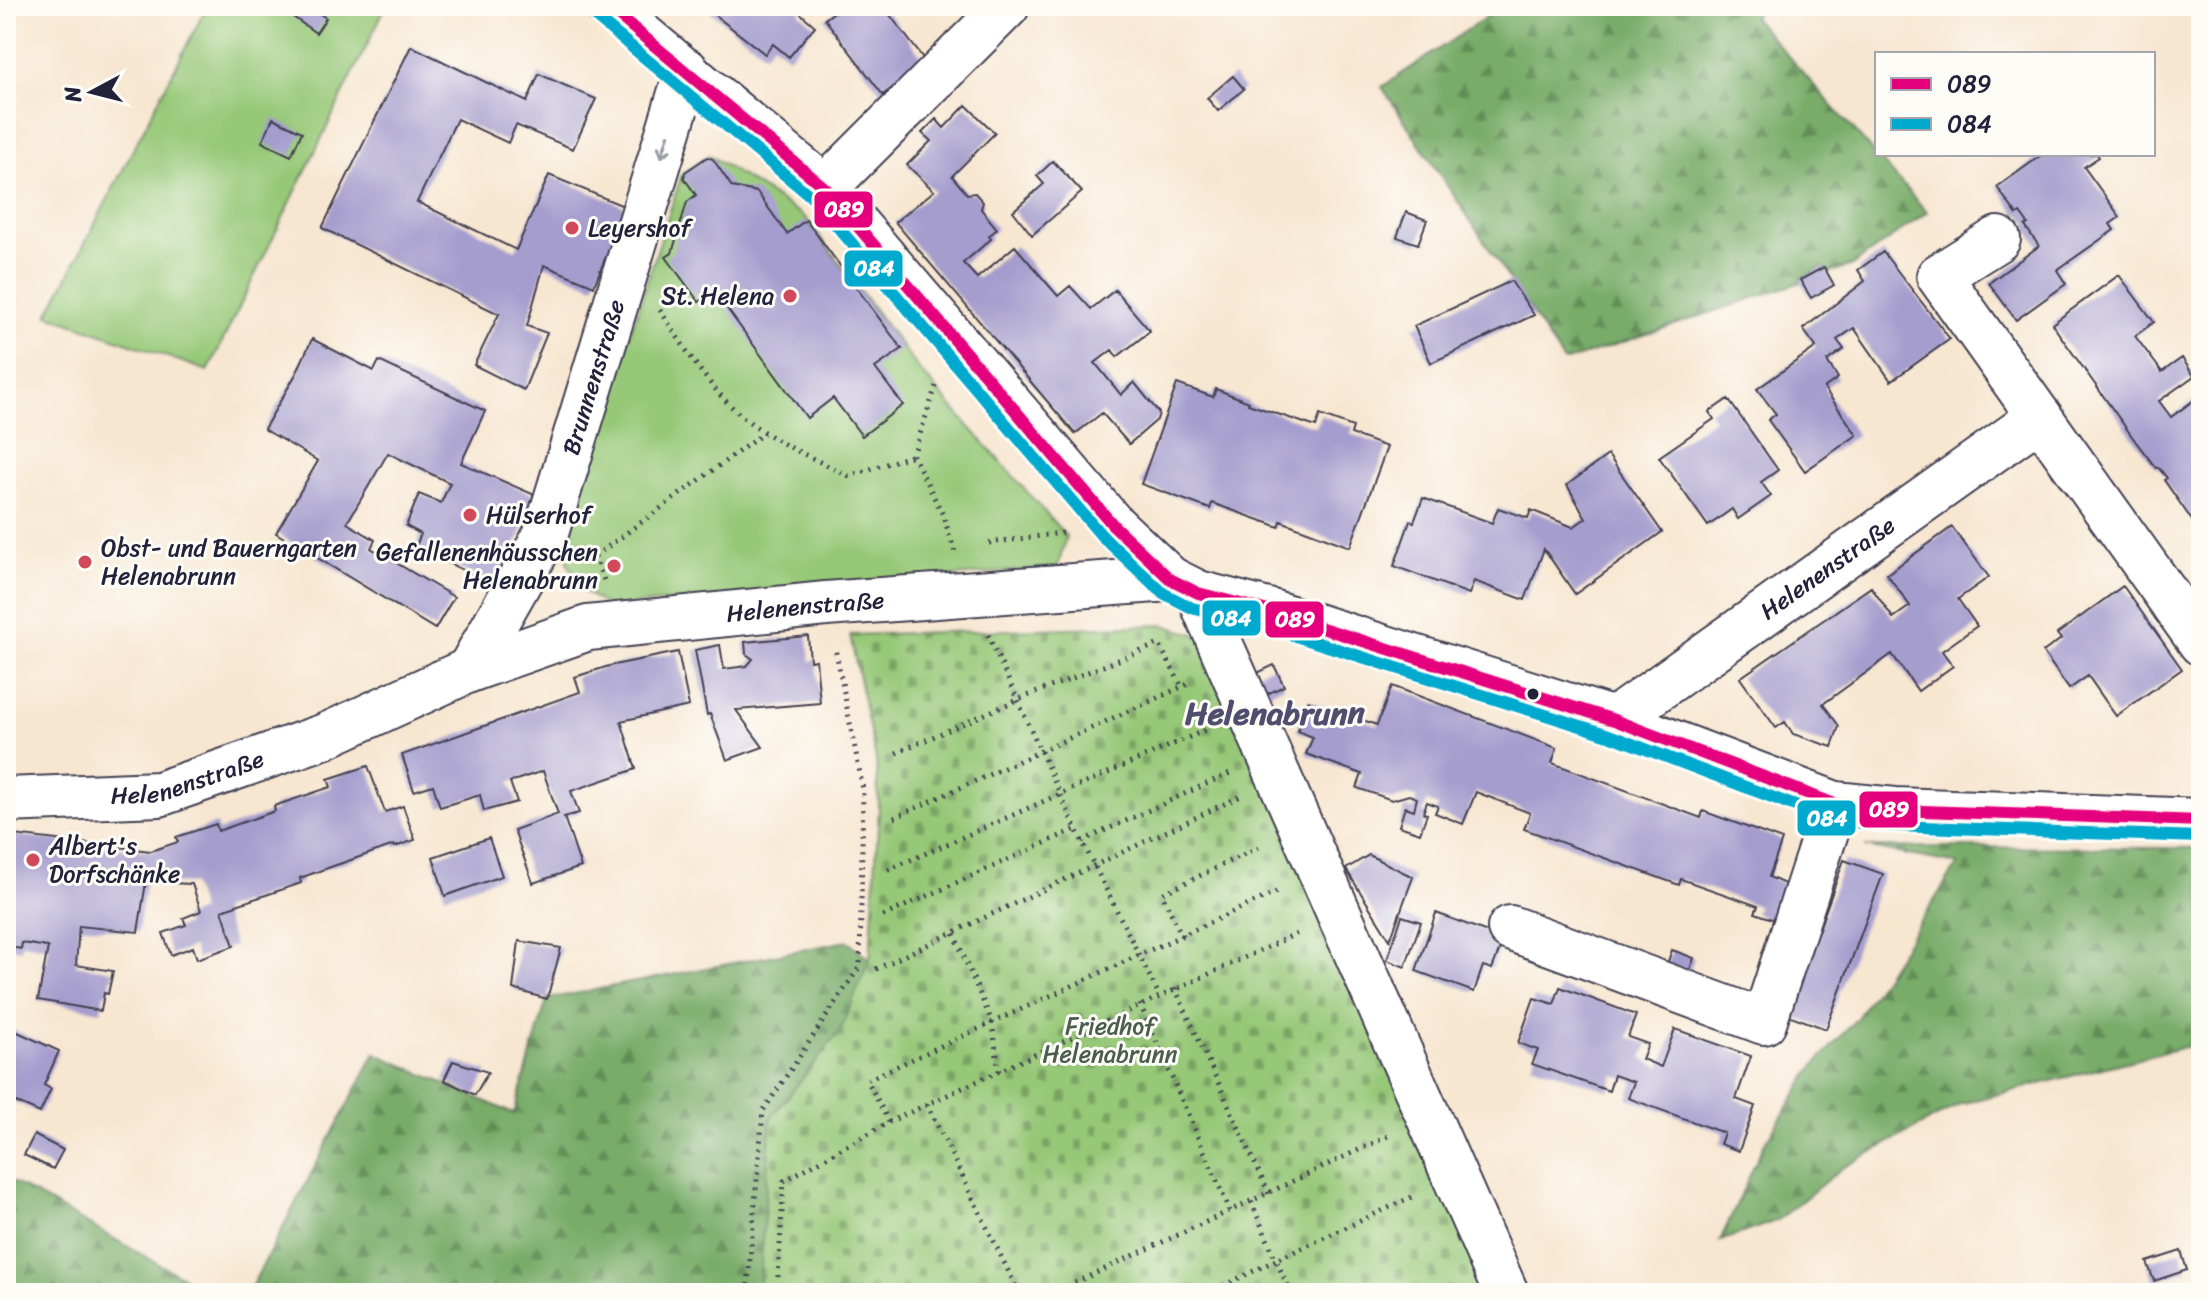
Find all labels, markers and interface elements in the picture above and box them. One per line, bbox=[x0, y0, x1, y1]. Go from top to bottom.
north arrow bbox=[52, 52, 132, 132]
legend bbox=[1875, 52, 2155, 156]
text: 089 bbox=[1947, 63, 1991, 105]
text: N bbox=[52, 84, 93, 105]
text: 084 bbox=[1947, 103, 1992, 145]
one-way arrow bbox=[657, 132, 672, 158]
line badge: 089 bbox=[813, 190, 874, 229]
text: 089 bbox=[824, 190, 865, 229]
place label: Leyershof bbox=[588, 207, 693, 249]
marker: Leyershof bbox=[563, 219, 581, 237]
line badge: 084 bbox=[843, 249, 904, 288]
text: 084 bbox=[854, 249, 895, 288]
place label: St. Helena bbox=[661, 275, 774, 317]
marker: St. Helena bbox=[781, 287, 799, 305]
street label: Brunnenstraße bbox=[550, 294, 637, 460]
place label: Hülserhof bbox=[486, 494, 594, 536]
street label: Helenenstraße bbox=[1751, 505, 1904, 631]
marker: Hülserhof bbox=[461, 506, 479, 524]
place label: Obst- und Bauerngarten Helenabrunn bbox=[101, 527, 357, 597]
place label: Gefallenenhäusschen Helenabrunn bbox=[376, 531, 598, 601]
marker: Obst- und Bauerngarten Helenabrunn bbox=[76, 553, 94, 571]
marker: Gefallenenhäusschen Helenabrunn bbox=[605, 557, 623, 575]
street label: Helenenstraße bbox=[724, 579, 886, 635]
line badge: 084 bbox=[1201, 599, 1262, 637]
text: 084 bbox=[1211, 599, 1252, 638]
line badge: 089 bbox=[1264, 600, 1325, 639]
text: 089 bbox=[1275, 600, 1316, 639]
district label: Helenabrunn bbox=[1185, 685, 1366, 742]
unlabelled marker bbox=[1525, 686, 1541, 702]
street label: Helenenstraße bbox=[110, 738, 270, 817]
line badge: 089 bbox=[1858, 790, 1919, 829]
text: 089 bbox=[1869, 790, 1910, 829]
line badge: 084 bbox=[1796, 799, 1857, 837]
text: 084 bbox=[1807, 799, 1848, 838]
place label: Albert's Dorfschänke bbox=[48, 825, 180, 895]
marker: Albert's Dorfschänke bbox=[24, 851, 42, 869]
park label: Friedhof Helenabrunn bbox=[1043, 1005, 1177, 1075]

